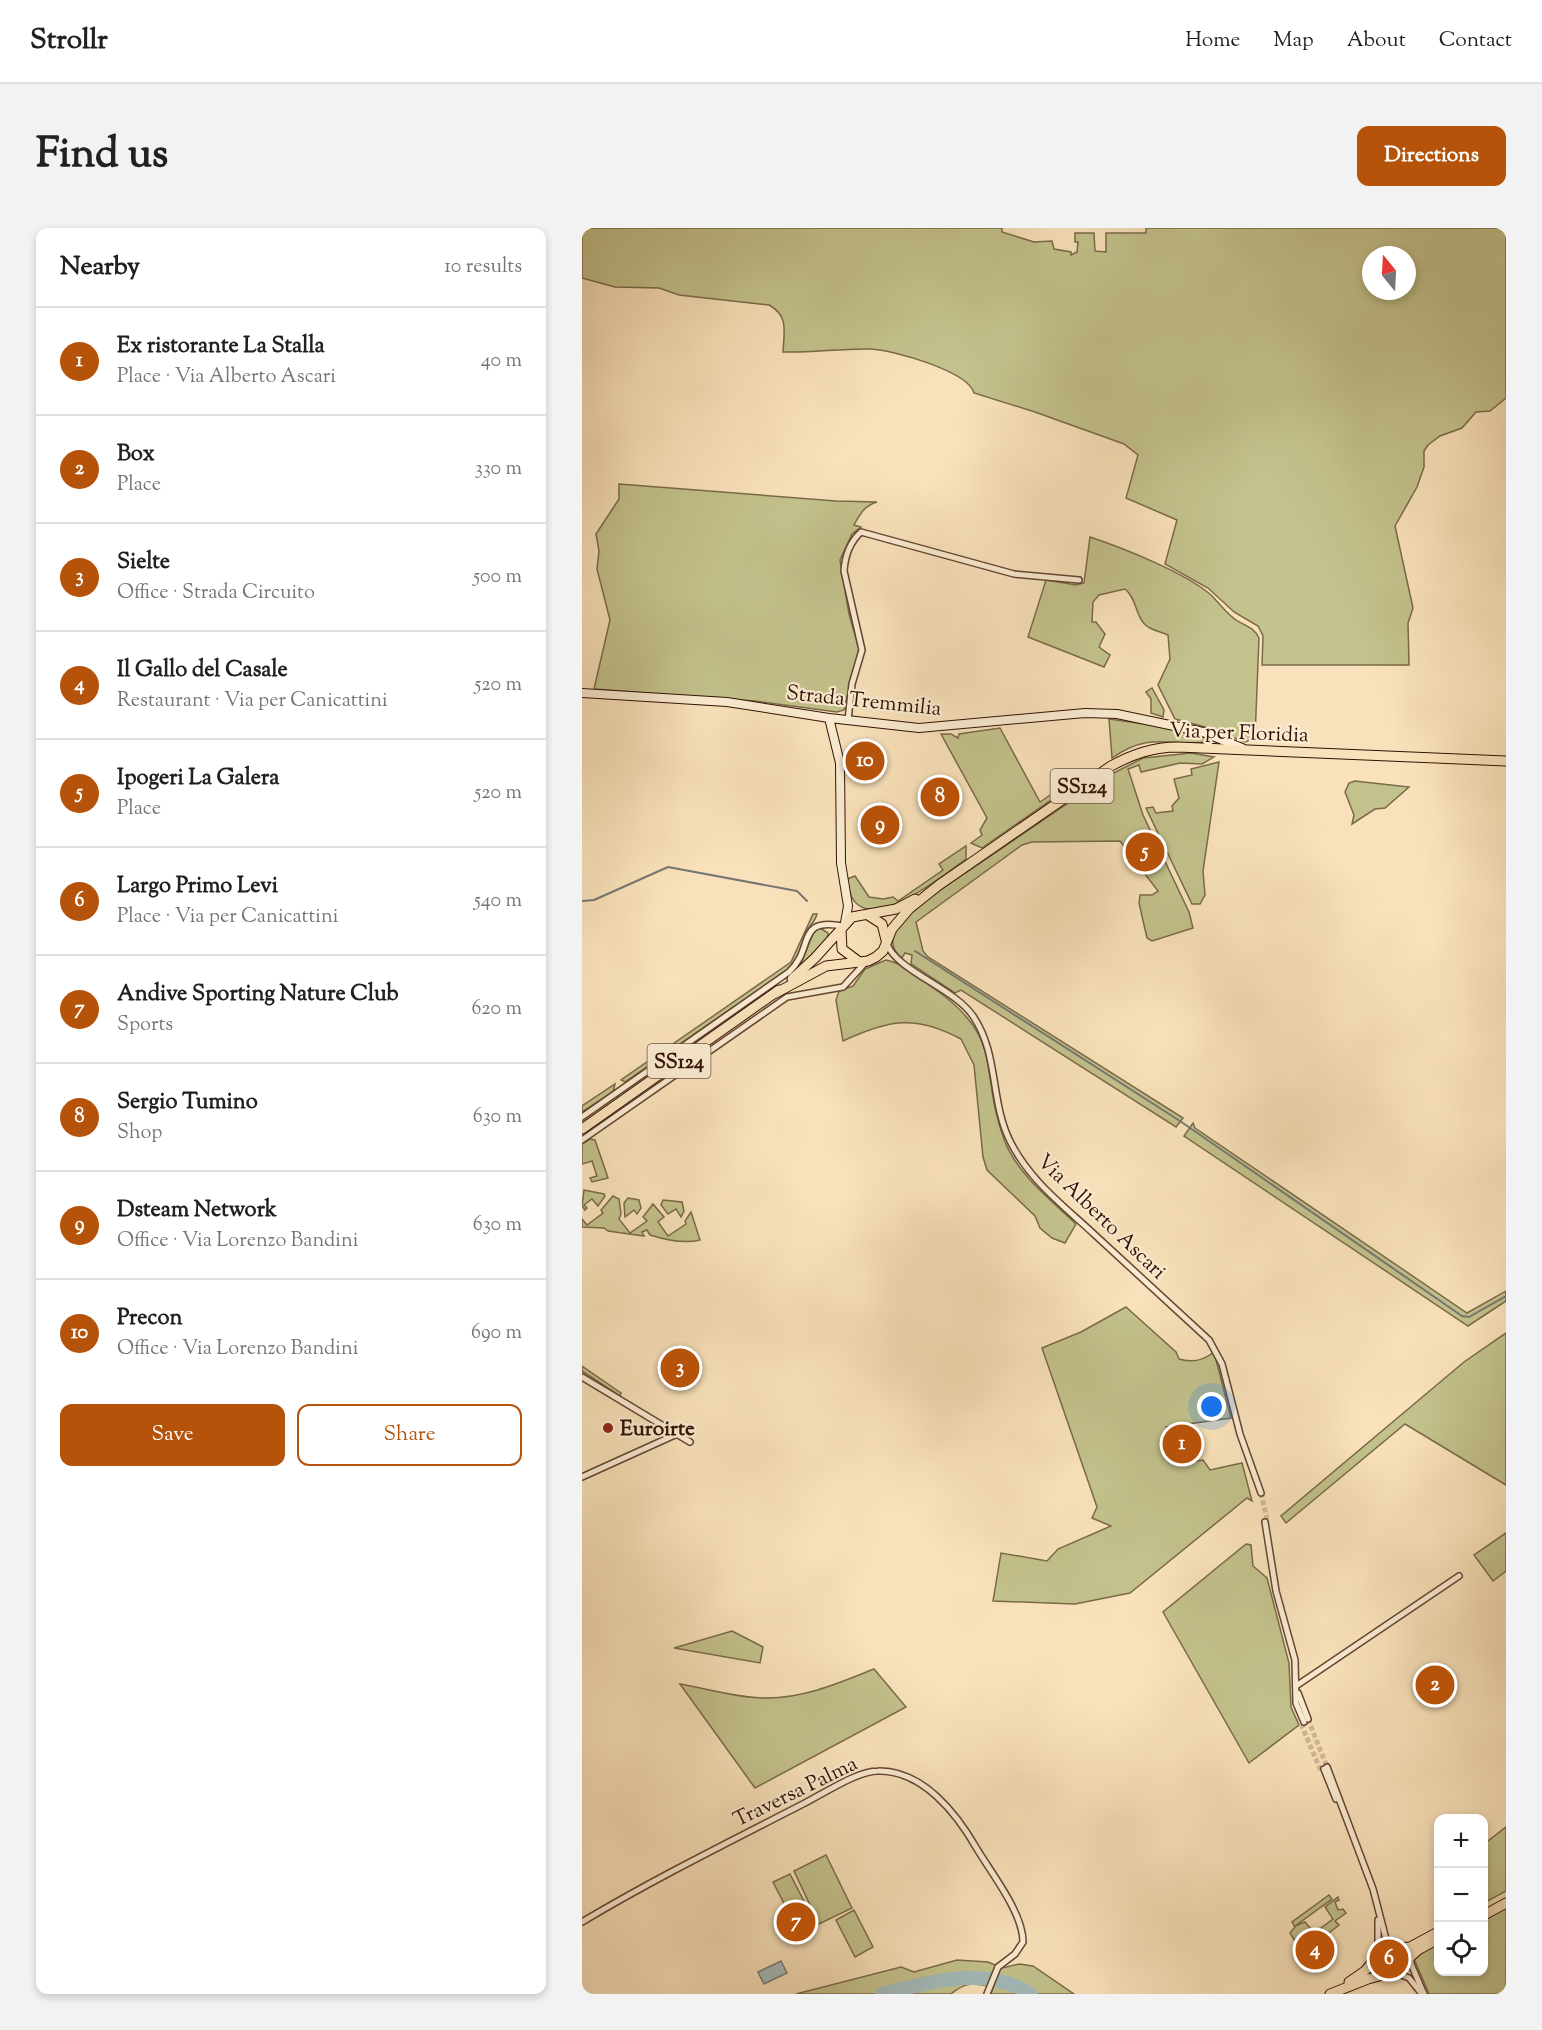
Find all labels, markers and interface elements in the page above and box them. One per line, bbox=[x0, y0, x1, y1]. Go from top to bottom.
text: Strollr bbox=[30, 21, 108, 61]
text: Home bbox=[1185, 26, 1240, 56]
text: Map bbox=[1273, 26, 1314, 56]
text: About bbox=[1347, 26, 1406, 56]
text: Contact bbox=[1439, 26, 1512, 56]
text: Find us bbox=[36, 126, 168, 186]
button: Directions bbox=[1357, 126, 1506, 186]
north arrow bbox=[1362, 246, 1416, 300]
text: Nearby bbox=[60, 249, 140, 286]
text: 10 results bbox=[444, 253, 522, 282]
text: Ex ristorante La Stalla bbox=[117, 331, 325, 363]
text: 1 bbox=[76, 347, 83, 376]
text: 40 m bbox=[481, 347, 522, 376]
text: Place · Via Alberto Ascari bbox=[117, 363, 336, 392]
text: Box bbox=[117, 439, 155, 471]
text: 2 bbox=[75, 455, 84, 484]
text: 330 m bbox=[475, 455, 522, 484]
text: Place bbox=[117, 471, 161, 500]
text: Sielte bbox=[117, 547, 170, 579]
text: 3 bbox=[75, 563, 84, 592]
text: 500 m bbox=[473, 563, 522, 592]
text: Office · Strada Circuito bbox=[117, 579, 315, 608]
text: Il Gallo del Casale bbox=[117, 655, 288, 687]
text: 4 bbox=[74, 671, 85, 700]
text: 520 m bbox=[474, 671, 522, 700]
street label: Strada Tremmilia bbox=[785, 679, 943, 725]
text: Restaurant · Via per Canicattini bbox=[117, 687, 388, 716]
street label: Via per Floridia bbox=[1169, 717, 1310, 751]
pin: 10 bbox=[846, 738, 884, 784]
text: Ipogeri La Galera bbox=[117, 763, 279, 795]
road number: SS124 bbox=[1050, 769, 1114, 803]
pin: 8 bbox=[920, 774, 960, 820]
text: 5 bbox=[76, 779, 83, 808]
text: 520 m bbox=[474, 779, 522, 808]
text: Place bbox=[117, 795, 161, 824]
pin: 9 bbox=[860, 802, 900, 848]
pin: 5 bbox=[1126, 830, 1164, 874]
text: Largo Primo Levi bbox=[117, 871, 278, 903]
text: 6 bbox=[75, 887, 84, 916]
text: 540 m bbox=[474, 887, 522, 916]
text: Place · Via per Canicattini bbox=[117, 903, 338, 932]
text: Andive Sporting Nature Club bbox=[117, 979, 399, 1011]
text: 7 bbox=[74, 995, 85, 1024]
text: 620 m bbox=[472, 995, 522, 1024]
text: Sports bbox=[117, 1011, 173, 1040]
road number: SS124 bbox=[648, 1044, 710, 1078]
text: Sergio Tumino bbox=[117, 1087, 258, 1119]
text: 8 bbox=[75, 1103, 85, 1132]
text: 630 m bbox=[473, 1103, 522, 1132]
text: Shop bbox=[117, 1119, 162, 1148]
street label: Via Alberto Ascari bbox=[1029, 1148, 1172, 1287]
text: Dsteam Network bbox=[117, 1195, 277, 1227]
text: 9 bbox=[75, 1211, 84, 1240]
text: 630 m bbox=[473, 1211, 522, 1240]
text: Office · Via Lorenzo Bandini bbox=[117, 1227, 359, 1256]
text: Precon bbox=[117, 1303, 183, 1335]
text: 10 bbox=[71, 1319, 88, 1348]
text: 690 m bbox=[471, 1319, 522, 1348]
text: Office · Via Lorenzo Bandini bbox=[117, 1335, 359, 1364]
pin: 3 bbox=[660, 1346, 700, 1390]
your location bbox=[1197, 1392, 1226, 1421]
button: Save bbox=[60, 1404, 285, 1466]
button: Share bbox=[297, 1404, 522, 1466]
place label: Euroirte bbox=[620, 1415, 695, 1445]
marker: Euroirte bbox=[601, 1421, 615, 1435]
pin: 1 bbox=[1162, 1422, 1202, 1466]
pin: 2 bbox=[1416, 1662, 1454, 1708]
street label: Traversa Palma bbox=[729, 1750, 863, 1836]
map controls bbox=[1434, 1814, 1488, 1976]
button: + bbox=[1434, 1814, 1488, 1868]
button: − bbox=[1434, 1868, 1488, 1922]
pin: 7 bbox=[776, 1900, 816, 1944]
button: locate bbox=[1434, 1922, 1488, 1976]
pin: 4 bbox=[1296, 1928, 1334, 1972]
pin: 6 bbox=[1370, 1936, 1408, 1982]

